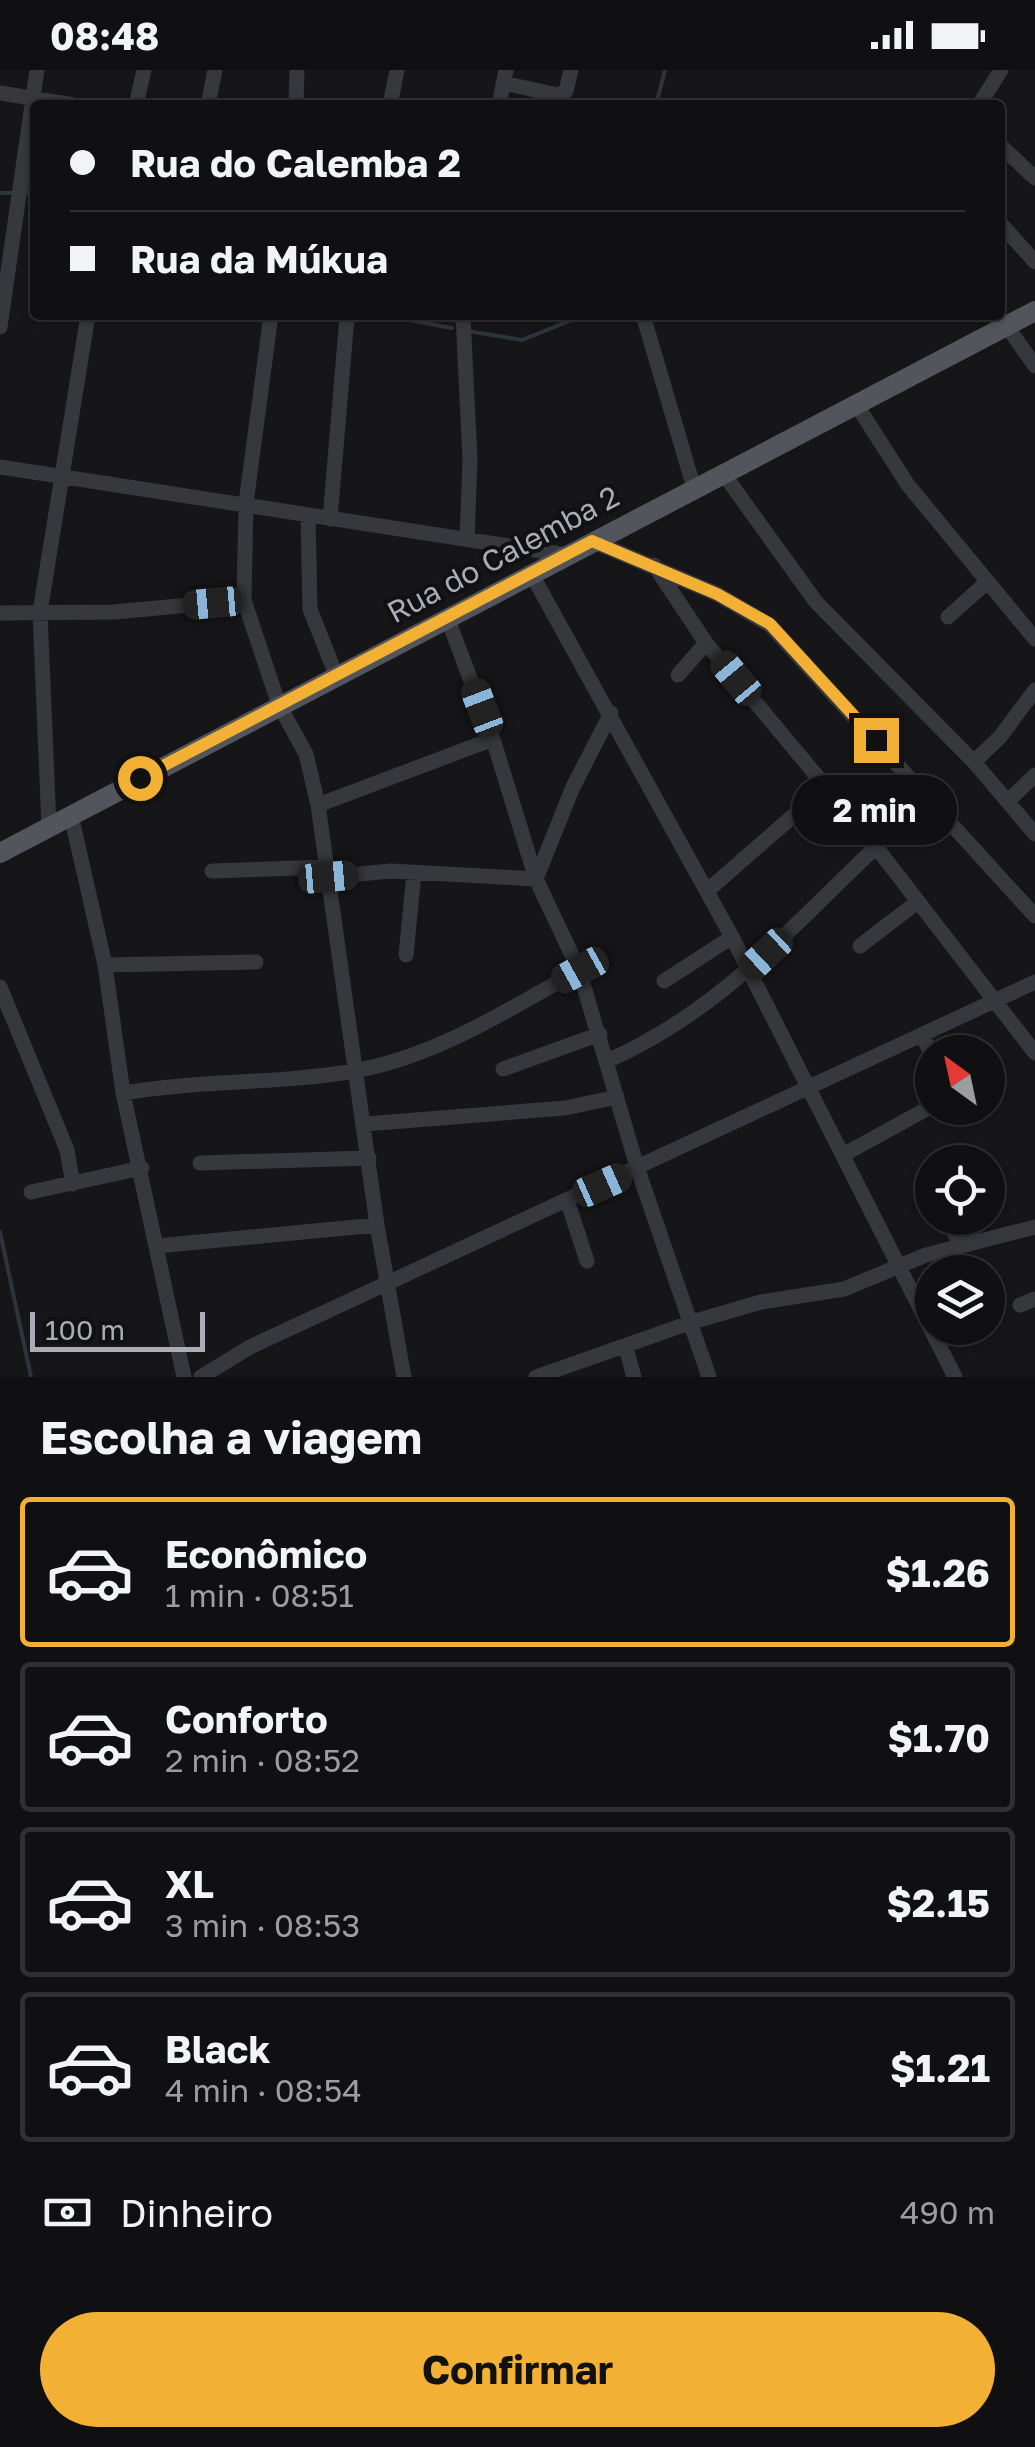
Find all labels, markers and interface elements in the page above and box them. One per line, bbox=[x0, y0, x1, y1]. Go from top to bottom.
text: 08:48 bbox=[50, 13, 159, 58]
text: Rua do Calemba 2 bbox=[130, 140, 461, 185]
text: Rua da Múkua bbox=[130, 236, 388, 281]
street label: Rua do Calemba 2 bbox=[381, 478, 625, 630]
car bbox=[182, 585, 244, 621]
car bbox=[705, 645, 767, 711]
car bbox=[457, 675, 507, 741]
route end bbox=[854, 718, 899, 763]
route start bbox=[118, 756, 163, 801]
callout: 2 min bbox=[794, 775, 958, 845]
text: 2 min bbox=[833, 791, 916, 829]
car bbox=[297, 859, 359, 895]
car bbox=[734, 923, 798, 985]
car bbox=[546, 942, 614, 998]
north arrow bbox=[915, 1035, 1005, 1125]
map controls bbox=[915, 1035, 1005, 1345]
button: locate bbox=[915, 1145, 1005, 1235]
car bbox=[568, 1159, 636, 1211]
button: layers bbox=[915, 1255, 1005, 1345]
scale bar bbox=[30, 1307, 205, 1352]
text: 100 m bbox=[45, 1313, 125, 1346]
text: Escolha a viagem bbox=[40, 1410, 422, 1464]
icon: car bbox=[45, 1527, 135, 1617]
text: Econômico bbox=[165, 1531, 367, 1576]
text: $1.26 bbox=[885, 1550, 990, 1595]
text: 1 min · 08:51 bbox=[165, 1576, 354, 1614]
icon: car bbox=[45, 1692, 135, 1782]
text: Conforto bbox=[165, 1696, 328, 1741]
text: $1.70 bbox=[887, 1715, 990, 1760]
text: 2 min · 08:52 bbox=[165, 1741, 360, 1779]
icon: car bbox=[45, 1857, 135, 1947]
text: XL bbox=[165, 1861, 214, 1906]
text: $2.15 bbox=[886, 1880, 990, 1925]
text: 3 min · 08:53 bbox=[165, 1906, 360, 1944]
icon: car bbox=[45, 2022, 135, 2112]
text: Black bbox=[165, 2026, 270, 2071]
text: $1.21 bbox=[890, 2045, 990, 2090]
text: 4 min · 08:54 bbox=[165, 2071, 362, 2109]
icon: cash bbox=[40, 2185, 95, 2240]
text: Dinheiro bbox=[120, 2190, 273, 2235]
text: 490 m bbox=[900, 2193, 995, 2231]
button: Confirmar bbox=[40, 2312, 995, 2427]

